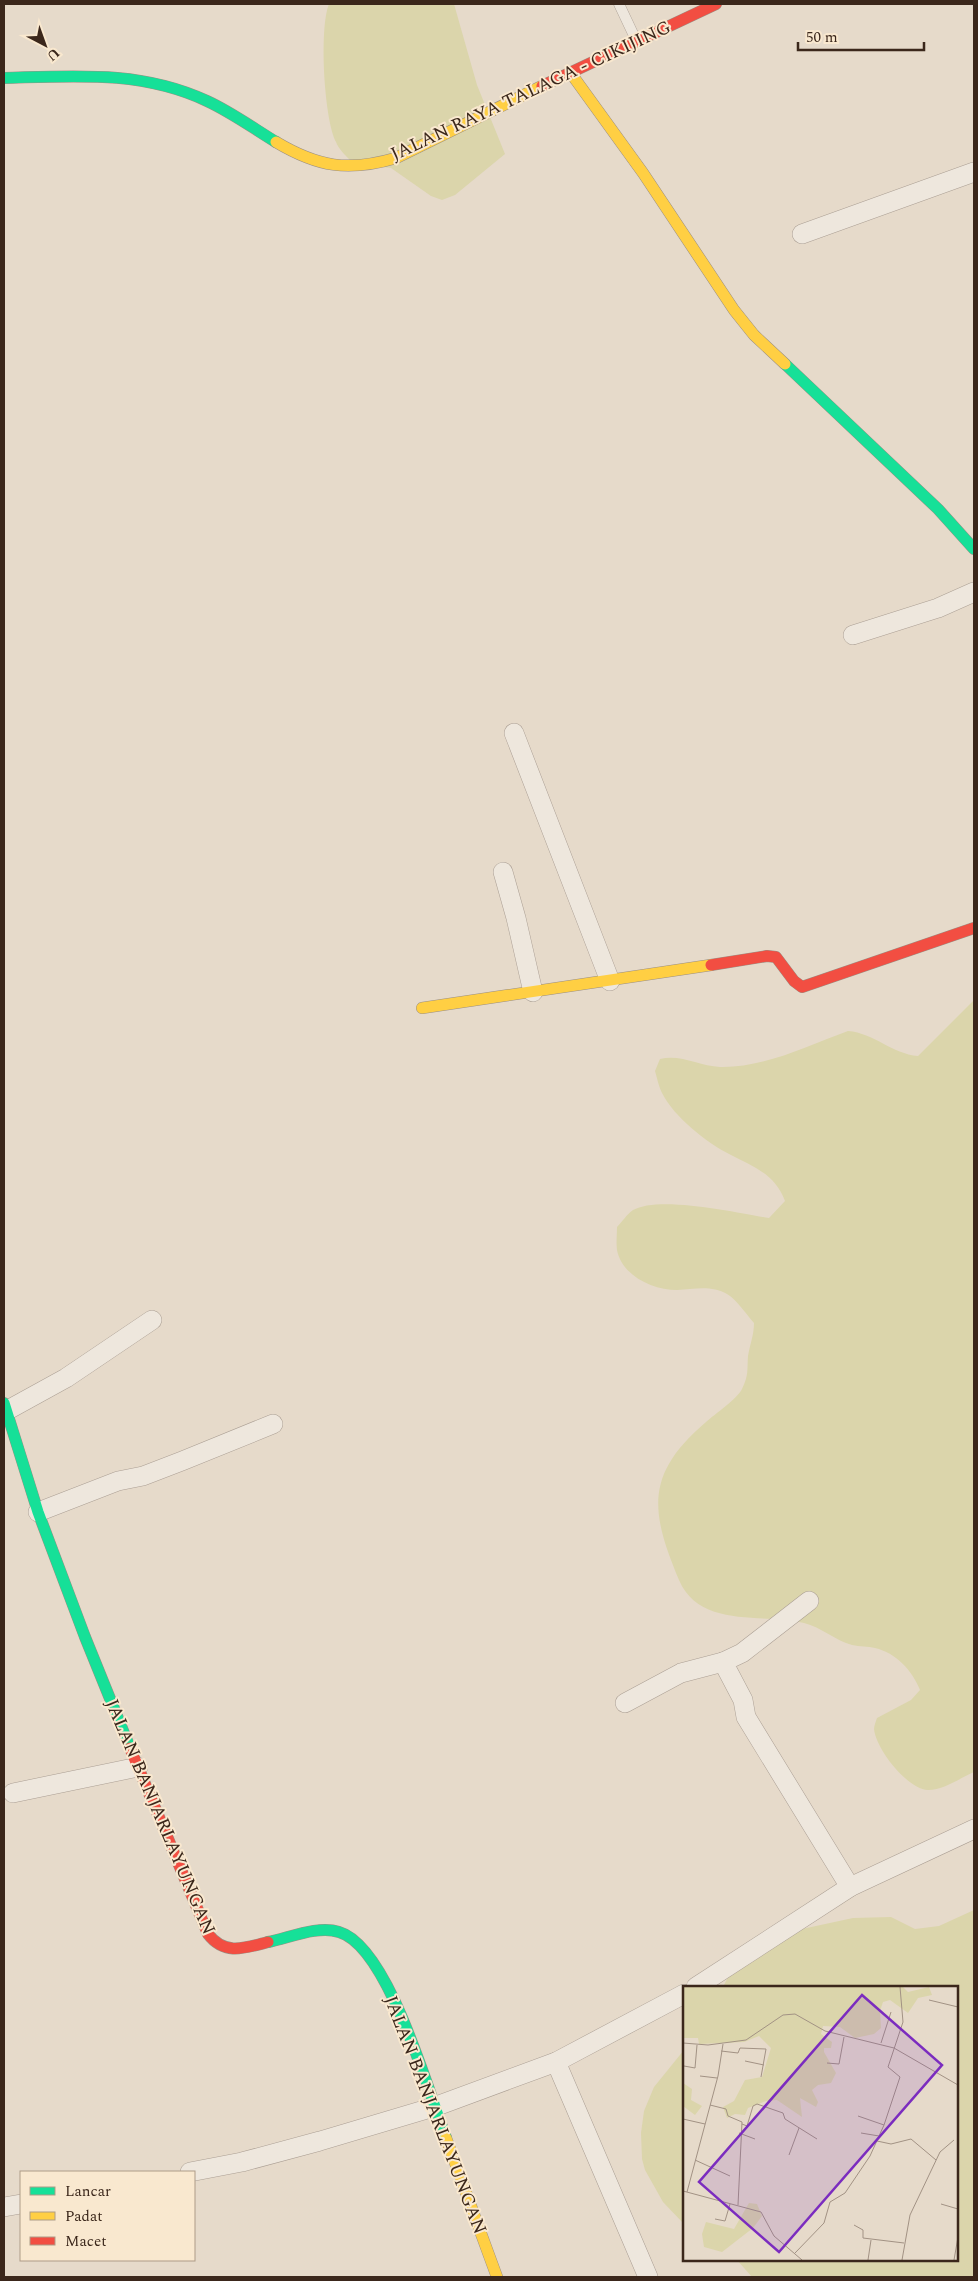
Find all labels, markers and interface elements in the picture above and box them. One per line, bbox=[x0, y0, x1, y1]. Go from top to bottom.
street label: JALAN RAYA TALAGA - CIKIJING bbox=[386, 13, 676, 169]
north arrow bbox=[20, 20, 70, 70]
scale bar bbox=[798, 20, 924, 52]
text: 50 m bbox=[806, 26, 838, 49]
text: U bbox=[42, 43, 65, 66]
street label: JALAN BANJARLAYUNGAN bbox=[97, 1694, 223, 1940]
inset map bbox=[683, 1986, 958, 2261]
street label: JALAN BANJARLAYUNGAN bbox=[376, 1991, 494, 2239]
legend bbox=[20, 2171, 195, 2261]
text: Lancar bbox=[65, 2180, 111, 2203]
text: Padat bbox=[65, 2205, 103, 2228]
text: Macet bbox=[65, 2230, 106, 2253]

